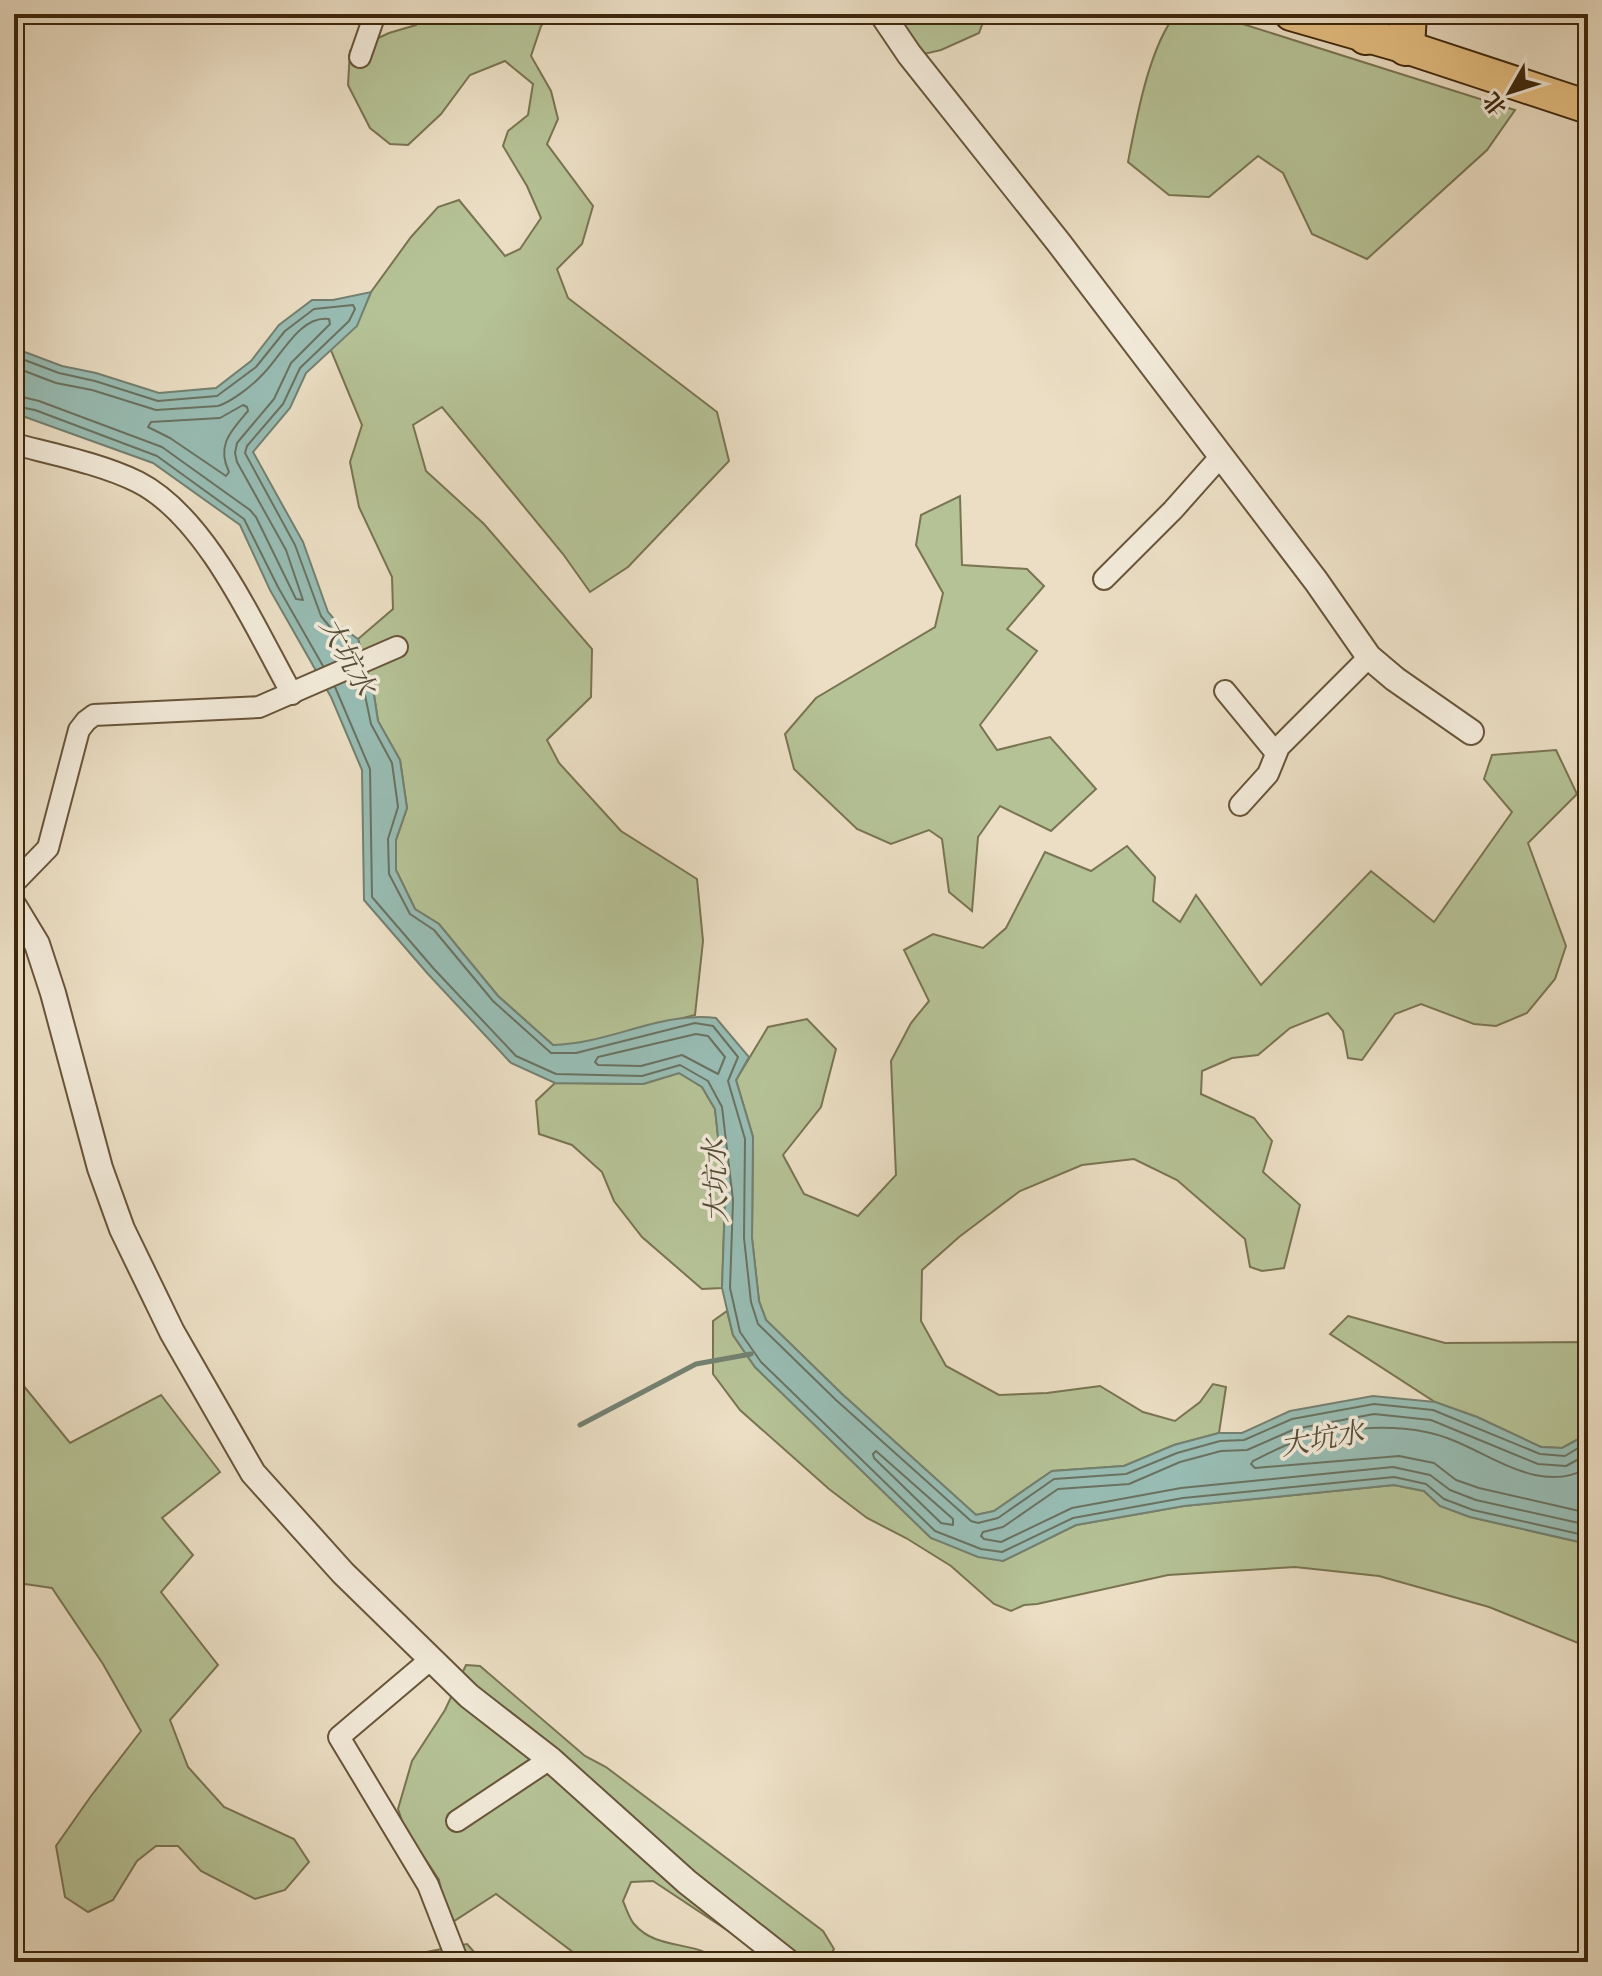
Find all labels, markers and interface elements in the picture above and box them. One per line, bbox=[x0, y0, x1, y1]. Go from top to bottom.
north arrow bbox=[1470, 52, 1550, 132]
text: 北 bbox=[1477, 86, 1514, 122]
water label: 大坑水 bbox=[310, 611, 386, 705]
water label: 大坑水 bbox=[695, 1135, 736, 1224]
water label: 大坑水 bbox=[1278, 1412, 1370, 1465]

